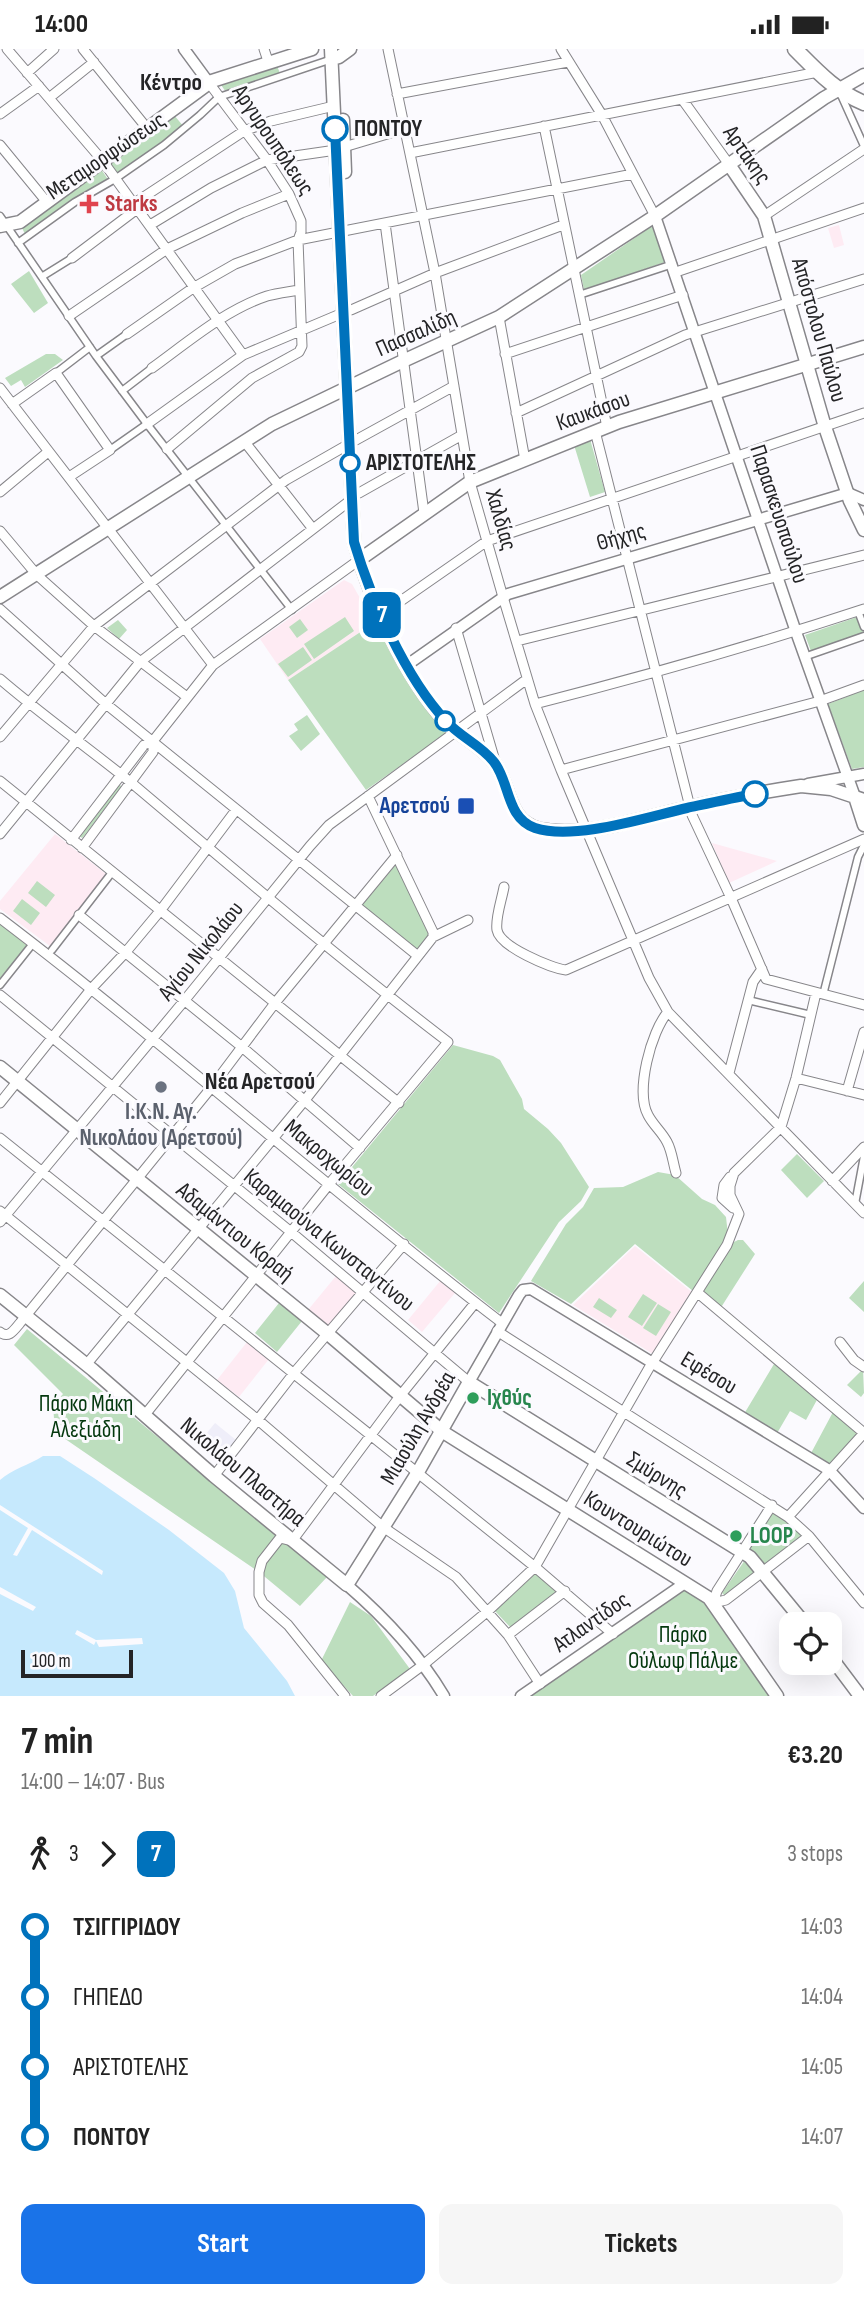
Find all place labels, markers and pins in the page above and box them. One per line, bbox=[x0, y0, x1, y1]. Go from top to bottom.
place label: ΠΟΝΤΟΥ bbox=[354, 115, 423, 143]
marker: ΠΟΝΤΟΥ bbox=[322, 116, 348, 142]
place label: Starks bbox=[105, 190, 158, 218]
marker: Starks bbox=[79, 194, 99, 214]
place label: ΑΡΙΣΤΟΤΕΛΗΣ bbox=[365, 449, 476, 477]
marker: ΑΡΙΣΤΟΤΕΛΗΣ bbox=[340, 453, 360, 473]
unlabelled marker bbox=[435, 711, 455, 731]
unlabelled marker bbox=[742, 781, 768, 807]
place label: Αρετσού bbox=[378, 792, 450, 820]
marker: Αρετσού bbox=[456, 796, 476, 816]
marker: Ι.Κ.Ν. Αγ. Νικολάου (Αρετσού) bbox=[153, 1079, 169, 1095]
place label: Ι.Κ.Ν. Αγ. Νικολάου (Αρετσού) bbox=[80, 1098, 242, 1152]
place label: Ιχθύς bbox=[487, 1384, 532, 1412]
marker: Ιχθύς bbox=[465, 1390, 481, 1406]
place label: LOOP bbox=[750, 1522, 793, 1550]
marker: LOOP bbox=[728, 1528, 744, 1544]

